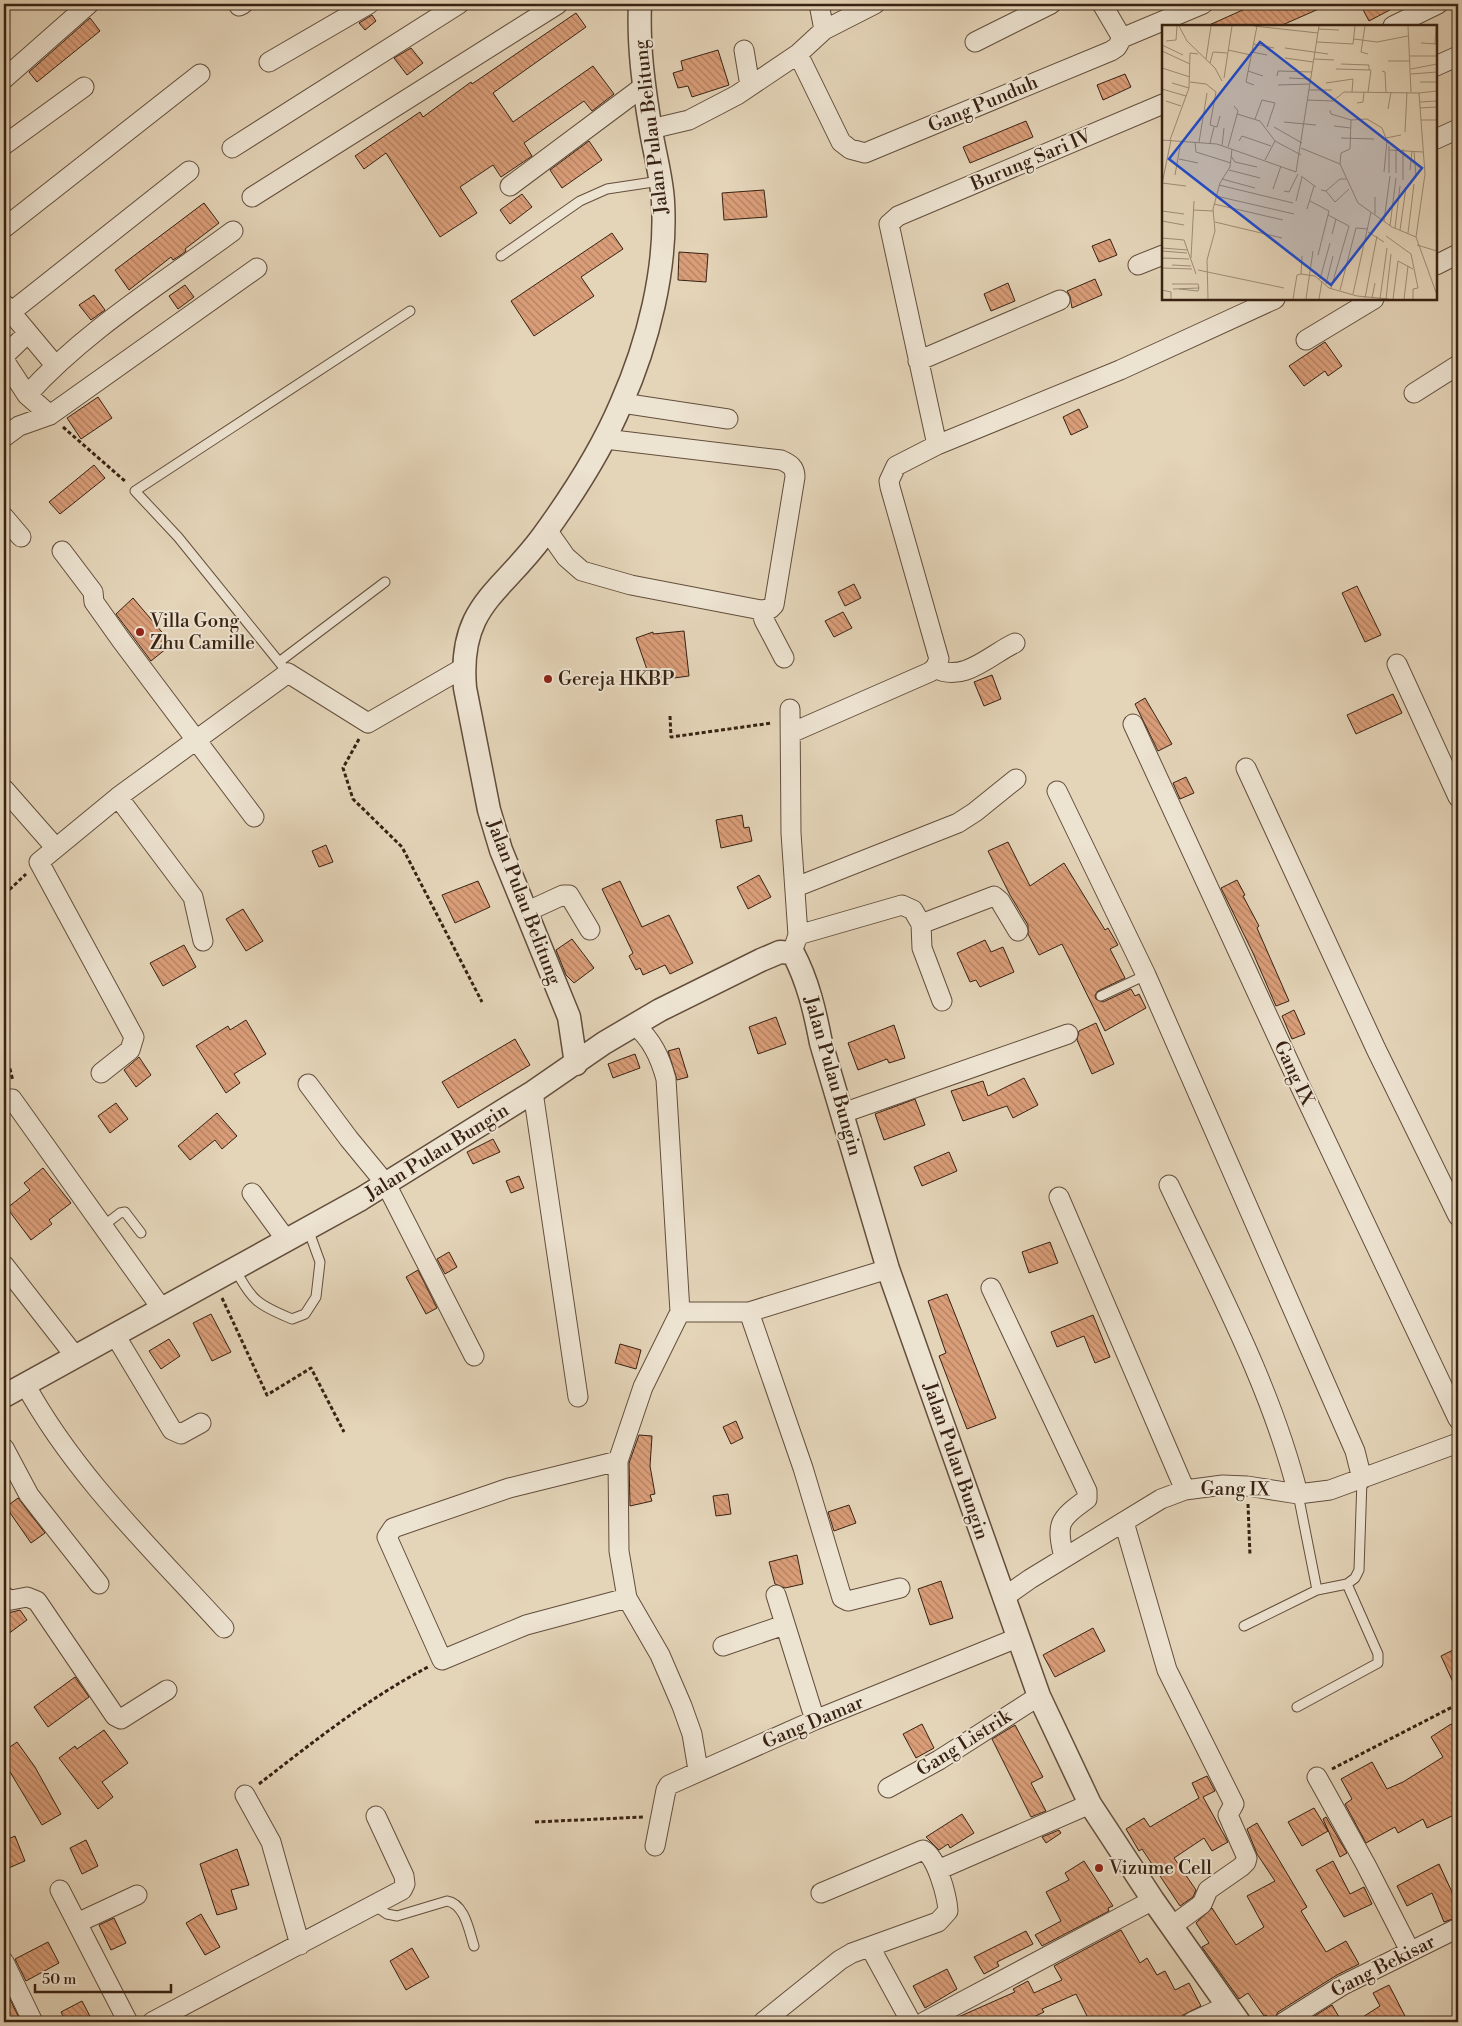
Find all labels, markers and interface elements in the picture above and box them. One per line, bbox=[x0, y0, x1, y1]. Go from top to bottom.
inset map bbox=[1162, 25, 1437, 300]
street label: Jalan Pulau Belitung bbox=[628, 38, 674, 217]
street label: Gang Punduh bbox=[924, 70, 1042, 138]
street label: Burung Sari IV bbox=[966, 124, 1095, 197]
place label: Villa Gong Zhu Camille bbox=[149, 609, 255, 655]
marker: Villa Gong Zhu Camille bbox=[134, 626, 146, 638]
place label: Gereja HKBP bbox=[558, 667, 674, 691]
marker: Gereja HKBP bbox=[542, 673, 554, 685]
street label: Jalan Pulau Belitung bbox=[481, 815, 567, 988]
street label: Jalan Pulau Bungin bbox=[798, 992, 867, 1159]
street label: Gang IX bbox=[1269, 1037, 1320, 1110]
street label: Jalan Pulau Bungin bbox=[360, 1098, 513, 1206]
street label: Jalan Pulau Bungin bbox=[917, 1378, 994, 1543]
street label: Gang IX bbox=[1200, 1476, 1271, 1502]
street label: Gang Damar bbox=[759, 1690, 867, 1754]
street label: Gang Listrik bbox=[912, 1704, 1017, 1782]
place label: Vizume Cell bbox=[1108, 1856, 1212, 1880]
marker: Vizume Cell bbox=[1093, 1862, 1105, 1874]
street label: Gang Bekisar bbox=[1327, 1929, 1439, 2003]
scale bar bbox=[35, 1961, 171, 1993]
text: 50 m bbox=[42, 1970, 76, 1989]

